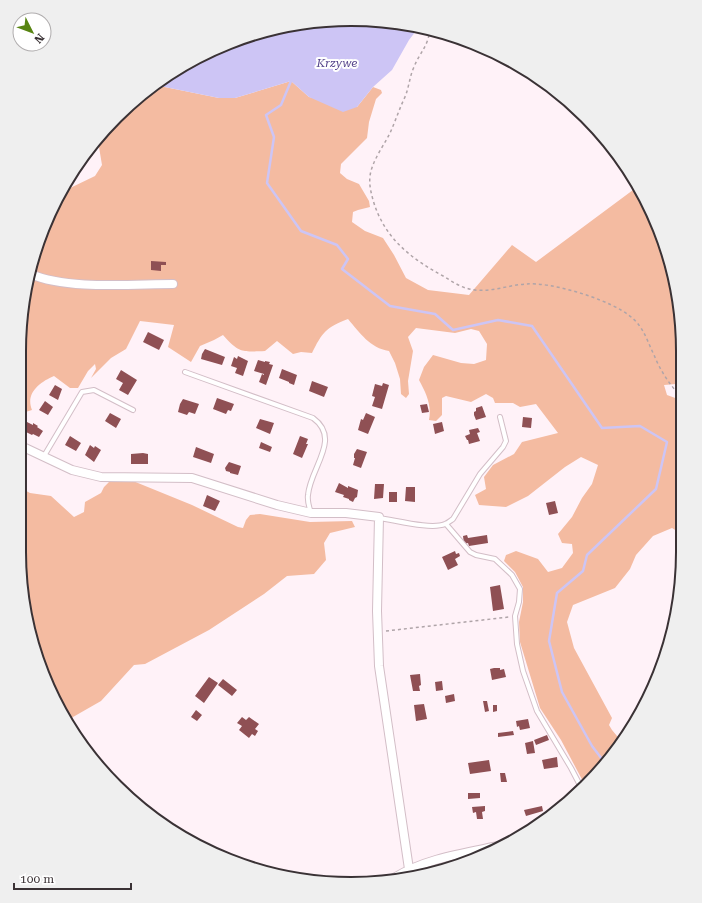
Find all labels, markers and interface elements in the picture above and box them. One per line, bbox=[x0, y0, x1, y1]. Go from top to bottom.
north arrow bbox=[12, 12, 52, 52]
text: N bbox=[31, 31, 47, 46]
water label: Krzywe bbox=[316, 56, 357, 70]
scale bar bbox=[14, 865, 131, 891]
text: 100 m bbox=[20, 872, 54, 886]

